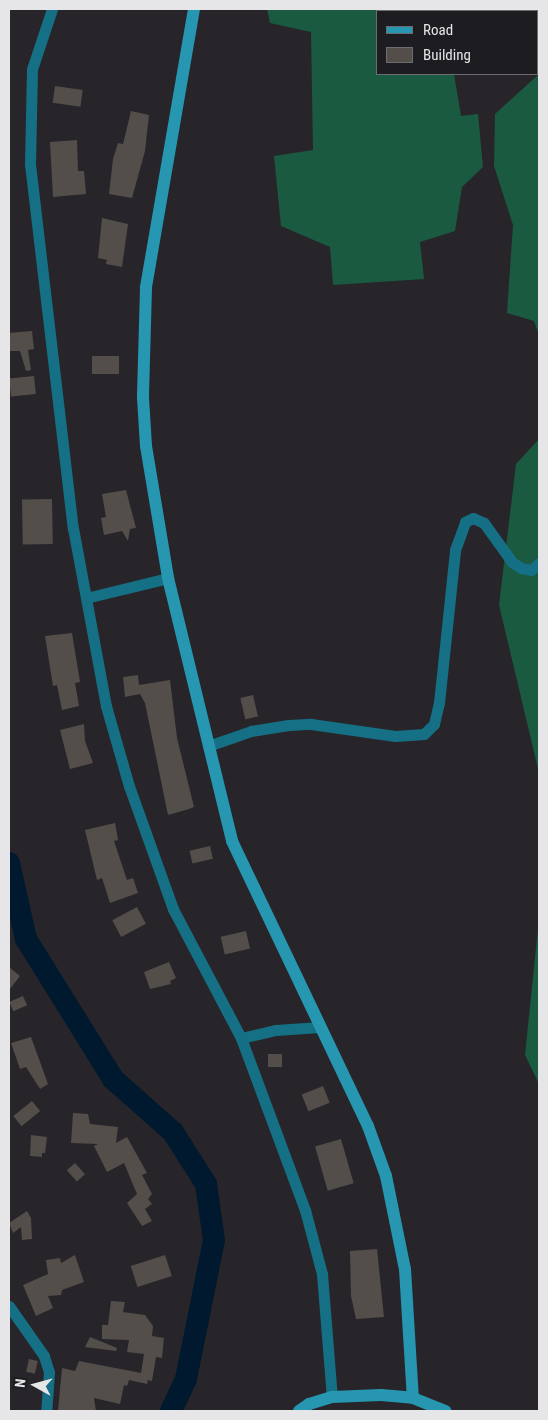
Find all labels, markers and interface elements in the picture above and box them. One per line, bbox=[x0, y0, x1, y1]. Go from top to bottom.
legend bbox=[376, 10, 538, 75]
text: Road bbox=[423, 21, 453, 39]
text: Building bbox=[423, 46, 471, 64]
north arrow bbox=[10, 1360, 60, 1410]
text: N bbox=[12, 1378, 29, 1388]

